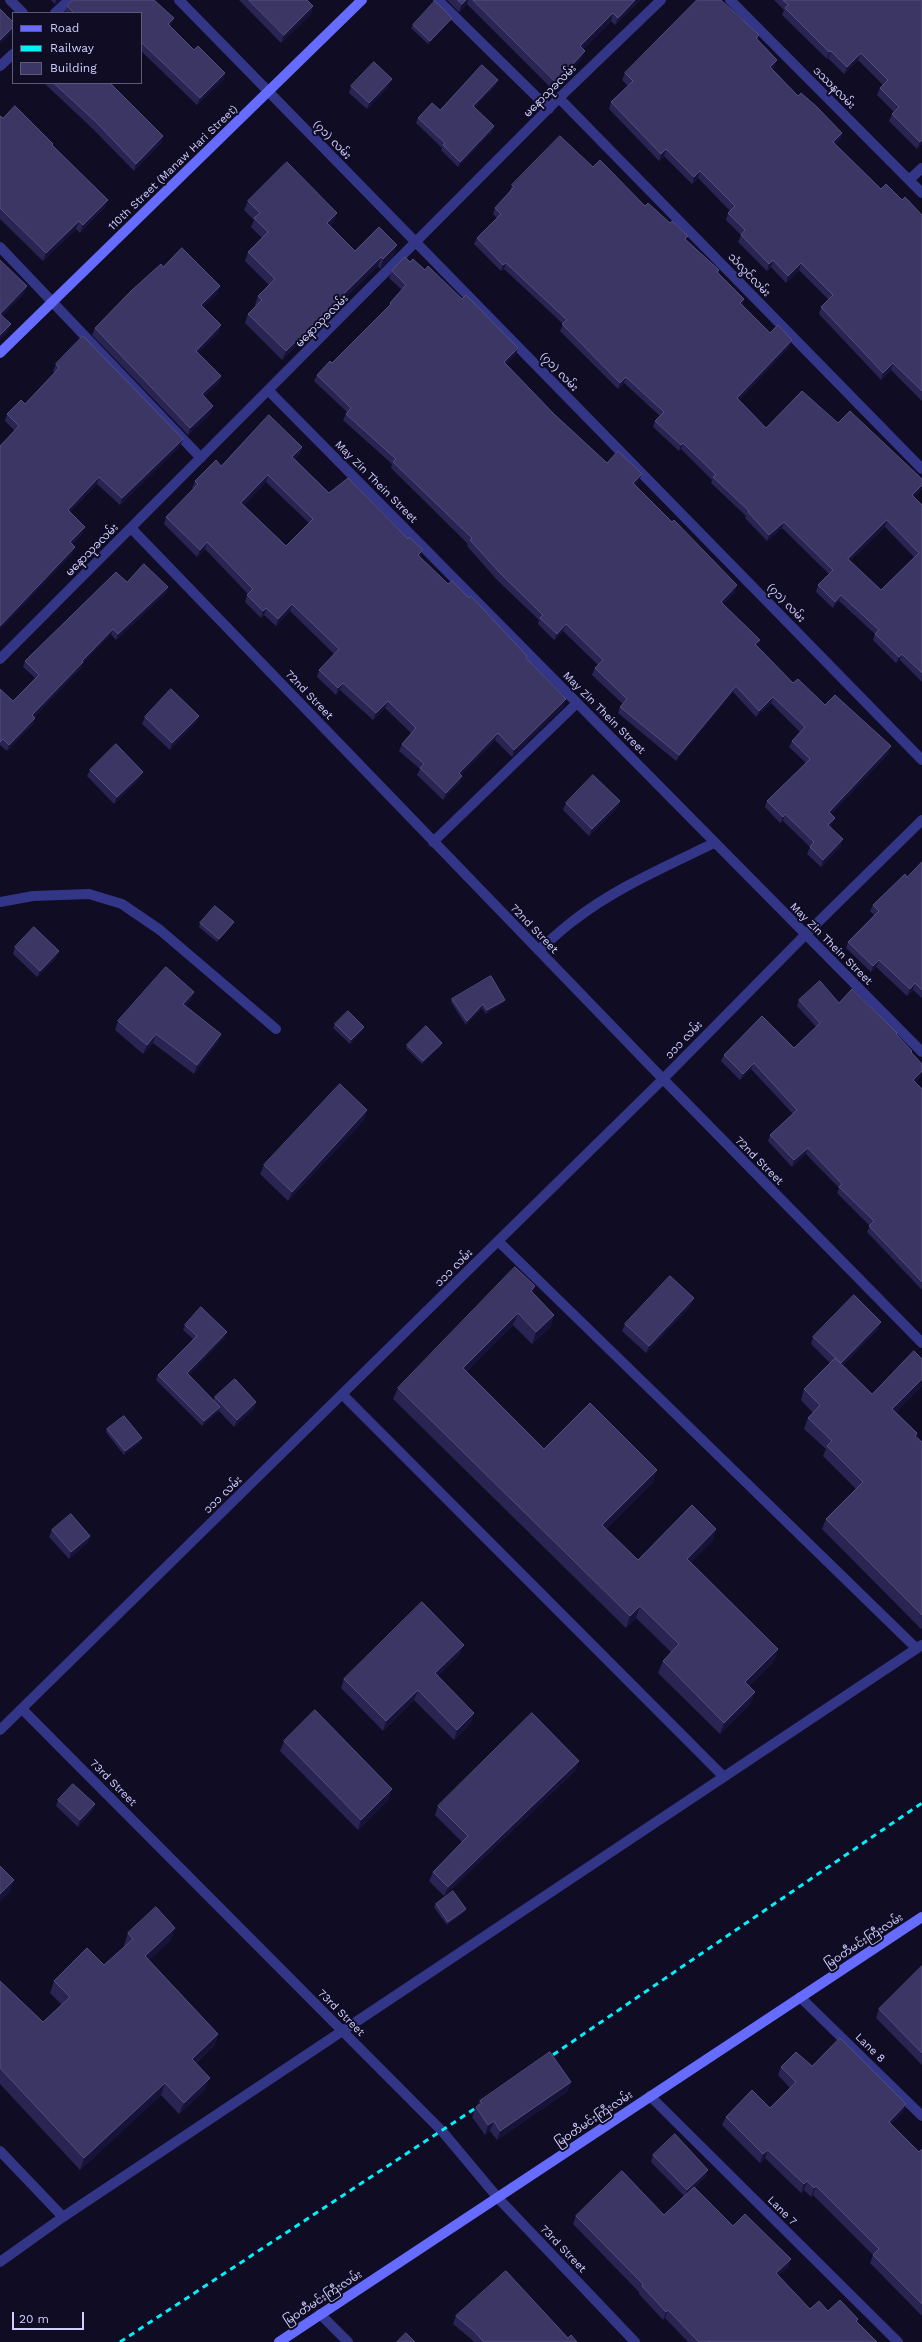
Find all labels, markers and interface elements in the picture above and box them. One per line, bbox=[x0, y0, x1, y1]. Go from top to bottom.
legend bbox=[12, 12, 142, 84]
text: Road bbox=[50, 21, 79, 35]
text: Railway bbox=[50, 41, 94, 55]
text: Building bbox=[50, 61, 97, 75]
street label: မနောသုခလမ်း bbox=[521, 62, 579, 120]
street label: ဒဿနလမ်း bbox=[810, 64, 858, 112]
street label: 110th Street (Manaw Hari Street) bbox=[106, 103, 240, 233]
street label: (၇၁) လမ်း bbox=[310, 118, 354, 162]
street label: သံလွင်လမ်း bbox=[725, 250, 773, 300]
street label: မနောသုခလမ်း bbox=[293, 292, 351, 350]
street label: (၇၁) လမ်း bbox=[537, 350, 581, 394]
street label: May Zin Thein Street bbox=[332, 438, 420, 526]
street label: မနောသုခလမ်း bbox=[63, 521, 121, 579]
street label: (၇၁) လမ်း bbox=[764, 581, 808, 625]
street label: 72nd Street bbox=[282, 668, 336, 722]
street label: May Zin Thein Street bbox=[560, 669, 648, 757]
street label: May Zin Thein Street bbox=[787, 900, 875, 988]
street label: 72nd Street bbox=[507, 902, 561, 956]
street label: ၁၁၁ လမ်း bbox=[663, 1018, 705, 1062]
street label: 72nd Street bbox=[732, 1134, 786, 1188]
street label: ၁၁၁ လမ်း bbox=[432, 1246, 476, 1290]
street label: ၁၁၁ လမ်း bbox=[201, 1474, 245, 1516]
street label: 73rd Street bbox=[87, 1757, 139, 1809]
street label: မြဝတီမင်းကြီးလမ်း bbox=[822, 1911, 906, 1971]
street label: 73rd Street bbox=[315, 1987, 367, 2039]
street label: Lane 8 bbox=[852, 2031, 888, 2065]
street label: မြဝတီမင်းကြီးလမ်း bbox=[553, 2088, 635, 2150]
street label: Lane 7 bbox=[765, 2194, 799, 2228]
street label: 73rd Street bbox=[537, 2223, 589, 2275]
street label: မြဝတီမင်းကြီးလမ်း bbox=[281, 2268, 365, 2328]
scale bar bbox=[14, 2304, 86, 2330]
text: 20 m bbox=[19, 2312, 49, 2326]

